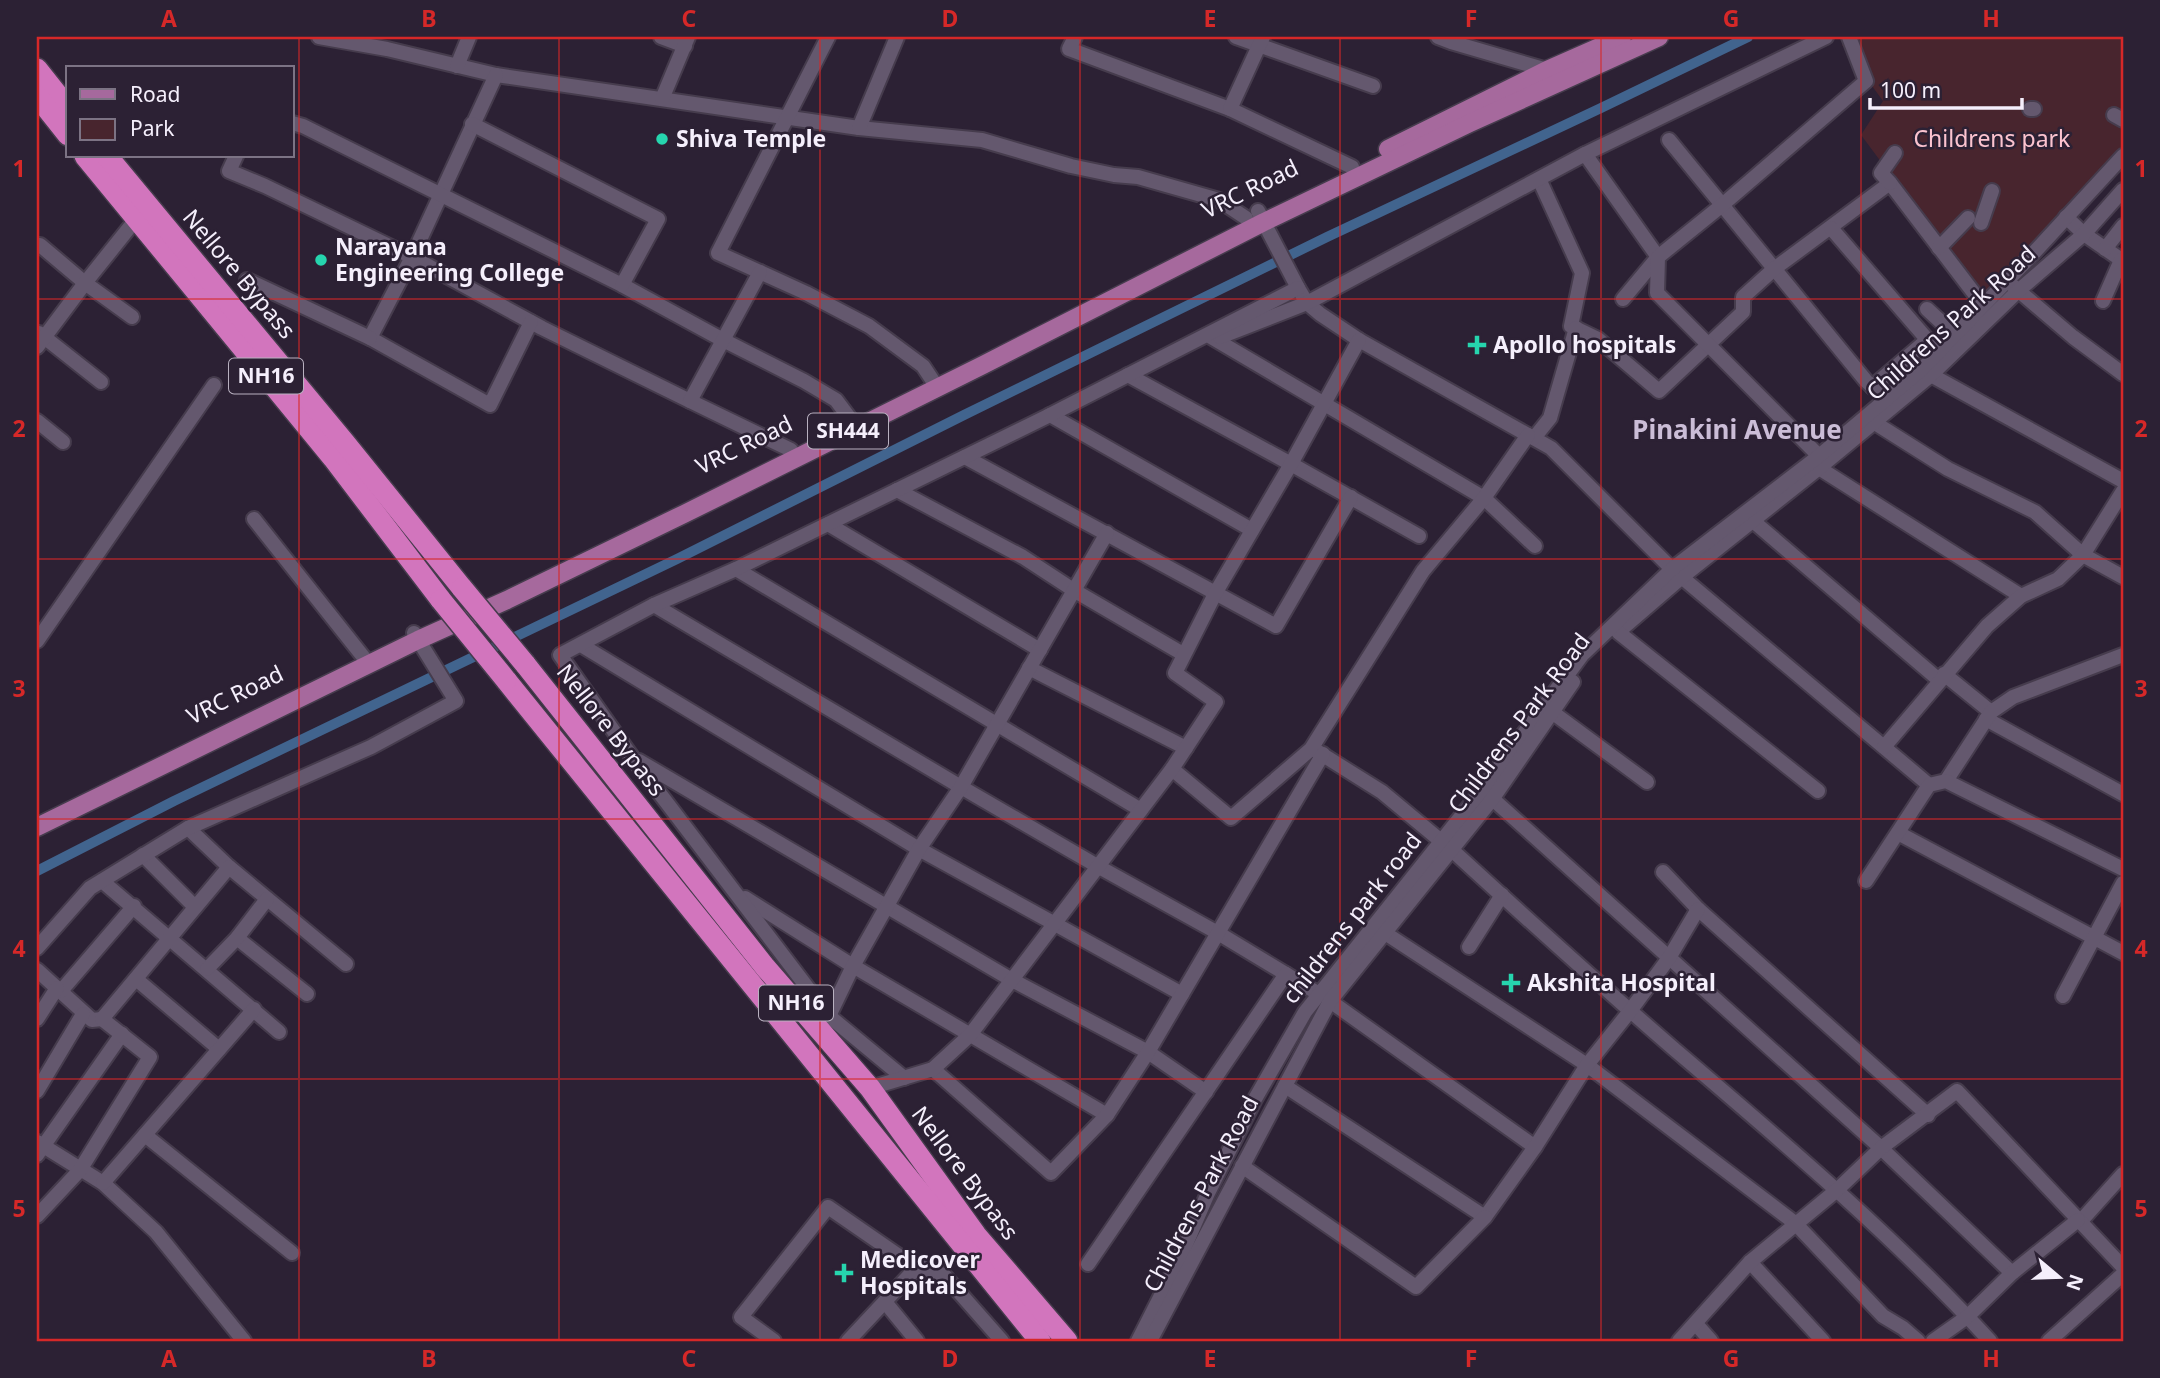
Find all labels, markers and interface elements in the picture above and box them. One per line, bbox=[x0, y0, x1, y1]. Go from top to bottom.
text: A bbox=[161, 2, 177, 34]
text: B bbox=[421, 2, 437, 34]
text: C bbox=[682, 2, 697, 34]
text: D bbox=[942, 2, 958, 34]
text: E bbox=[1204, 2, 1216, 34]
text: F bbox=[1465, 2, 1477, 34]
text: G bbox=[1723, 2, 1739, 34]
text: H bbox=[1982, 2, 2000, 34]
legend bbox=[66, 66, 294, 158]
scale bar bbox=[1870, 66, 2022, 110]
text: 100 m bbox=[1880, 76, 1941, 104]
text: Road bbox=[130, 80, 180, 108]
text: Park bbox=[130, 114, 175, 142]
place label: Shiva Temple bbox=[676, 122, 826, 154]
park label: Childrens park bbox=[1914, 122, 2071, 154]
marker: Shiva Temple bbox=[654, 131, 670, 147]
street label: VRC Road bbox=[1196, 151, 1303, 225]
text: 1 bbox=[12, 152, 26, 184]
text: 1 bbox=[2134, 152, 2148, 184]
street label: Nellore Bypass bbox=[176, 202, 303, 345]
place label: Narayana Engineering College bbox=[335, 230, 564, 288]
street label: Childrens Park Road bbox=[1859, 237, 2042, 407]
marker: Narayana Engineering College bbox=[313, 252, 329, 268]
place label: Apollo hospitals bbox=[1493, 328, 1676, 360]
marker: Apollo hospitals bbox=[1467, 335, 1487, 355]
road number: NH16 bbox=[229, 358, 303, 394]
street label: VRC Road bbox=[690, 407, 797, 481]
district label: Pinakini Avenue bbox=[1632, 411, 1842, 447]
text: 2 bbox=[12, 412, 26, 444]
text: 2 bbox=[2134, 412, 2148, 444]
road number: SH444 bbox=[808, 414, 888, 448]
street label: Childrens Park Road bbox=[1440, 626, 1597, 819]
street label: Nellore Bypass bbox=[550, 656, 674, 802]
street label: VRC Road bbox=[181, 657, 288, 731]
text: 3 bbox=[12, 672, 26, 704]
text: 3 bbox=[2134, 672, 2148, 704]
street label: childrens park road bbox=[1274, 825, 1428, 1010]
text: 4 bbox=[12, 932, 26, 964]
text: 4 bbox=[2134, 932, 2148, 964]
place label: Akshita Hospital bbox=[1527, 966, 1716, 998]
marker: Akshita Hospital bbox=[1501, 973, 1521, 993]
road number: NH16 bbox=[759, 986, 833, 1020]
street label: Childrens Park Road bbox=[1135, 1090, 1265, 1297]
street label: Nellore Bypass bbox=[905, 1099, 1027, 1246]
text: 5 bbox=[12, 1192, 26, 1224]
text: 5 bbox=[2134, 1192, 2148, 1224]
north arrow bbox=[2024, 1242, 2094, 1312]
place label: Medicover Hospitals bbox=[860, 1243, 980, 1301]
marker: Medicover Hospitals bbox=[834, 1263, 854, 1283]
text: N bbox=[2060, 1271, 2090, 1294]
text: A bbox=[161, 1342, 177, 1374]
text: B bbox=[421, 1342, 437, 1374]
text: C bbox=[682, 1342, 697, 1374]
text: D bbox=[942, 1342, 958, 1374]
text: E bbox=[1204, 1342, 1216, 1374]
text: F bbox=[1465, 1342, 1477, 1374]
text: G bbox=[1723, 1342, 1739, 1374]
text: H bbox=[1982, 1342, 2000, 1374]

